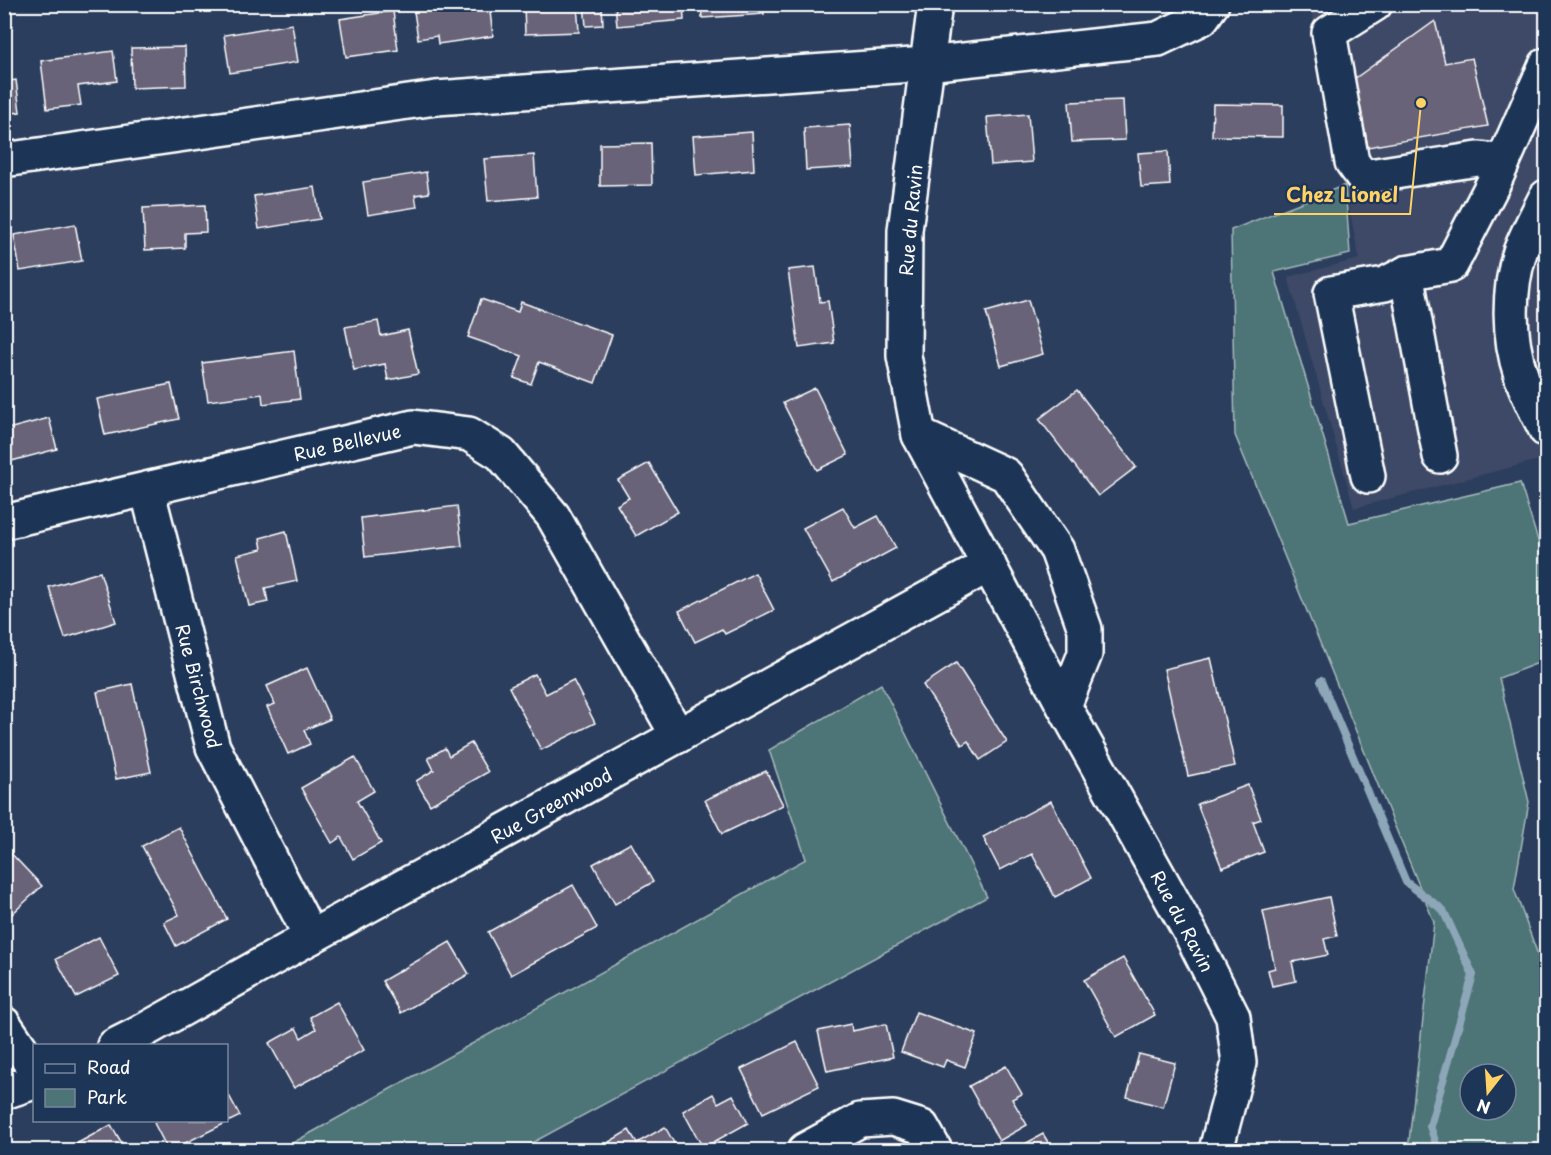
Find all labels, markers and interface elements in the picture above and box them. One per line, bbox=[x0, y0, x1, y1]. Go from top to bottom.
street label: Rue du Ravin bbox=[892, 163, 928, 277]
callout: Chez Lionel bbox=[1274, 176, 1410, 214]
text: Chez Lionel bbox=[1286, 179, 1398, 209]
street label: Rue Bellevue bbox=[291, 417, 403, 467]
street label: Rue Birchwood bbox=[169, 621, 229, 751]
street label: Rue Greenwood bbox=[485, 760, 617, 850]
street label: Rue du Ravin bbox=[1145, 865, 1221, 977]
legend bbox=[33, 1044, 228, 1122]
text: Road bbox=[87, 1053, 131, 1080]
north arrow bbox=[1458, 1062, 1518, 1122]
text: Park bbox=[87, 1083, 127, 1110]
text: N bbox=[1474, 1094, 1493, 1121]

